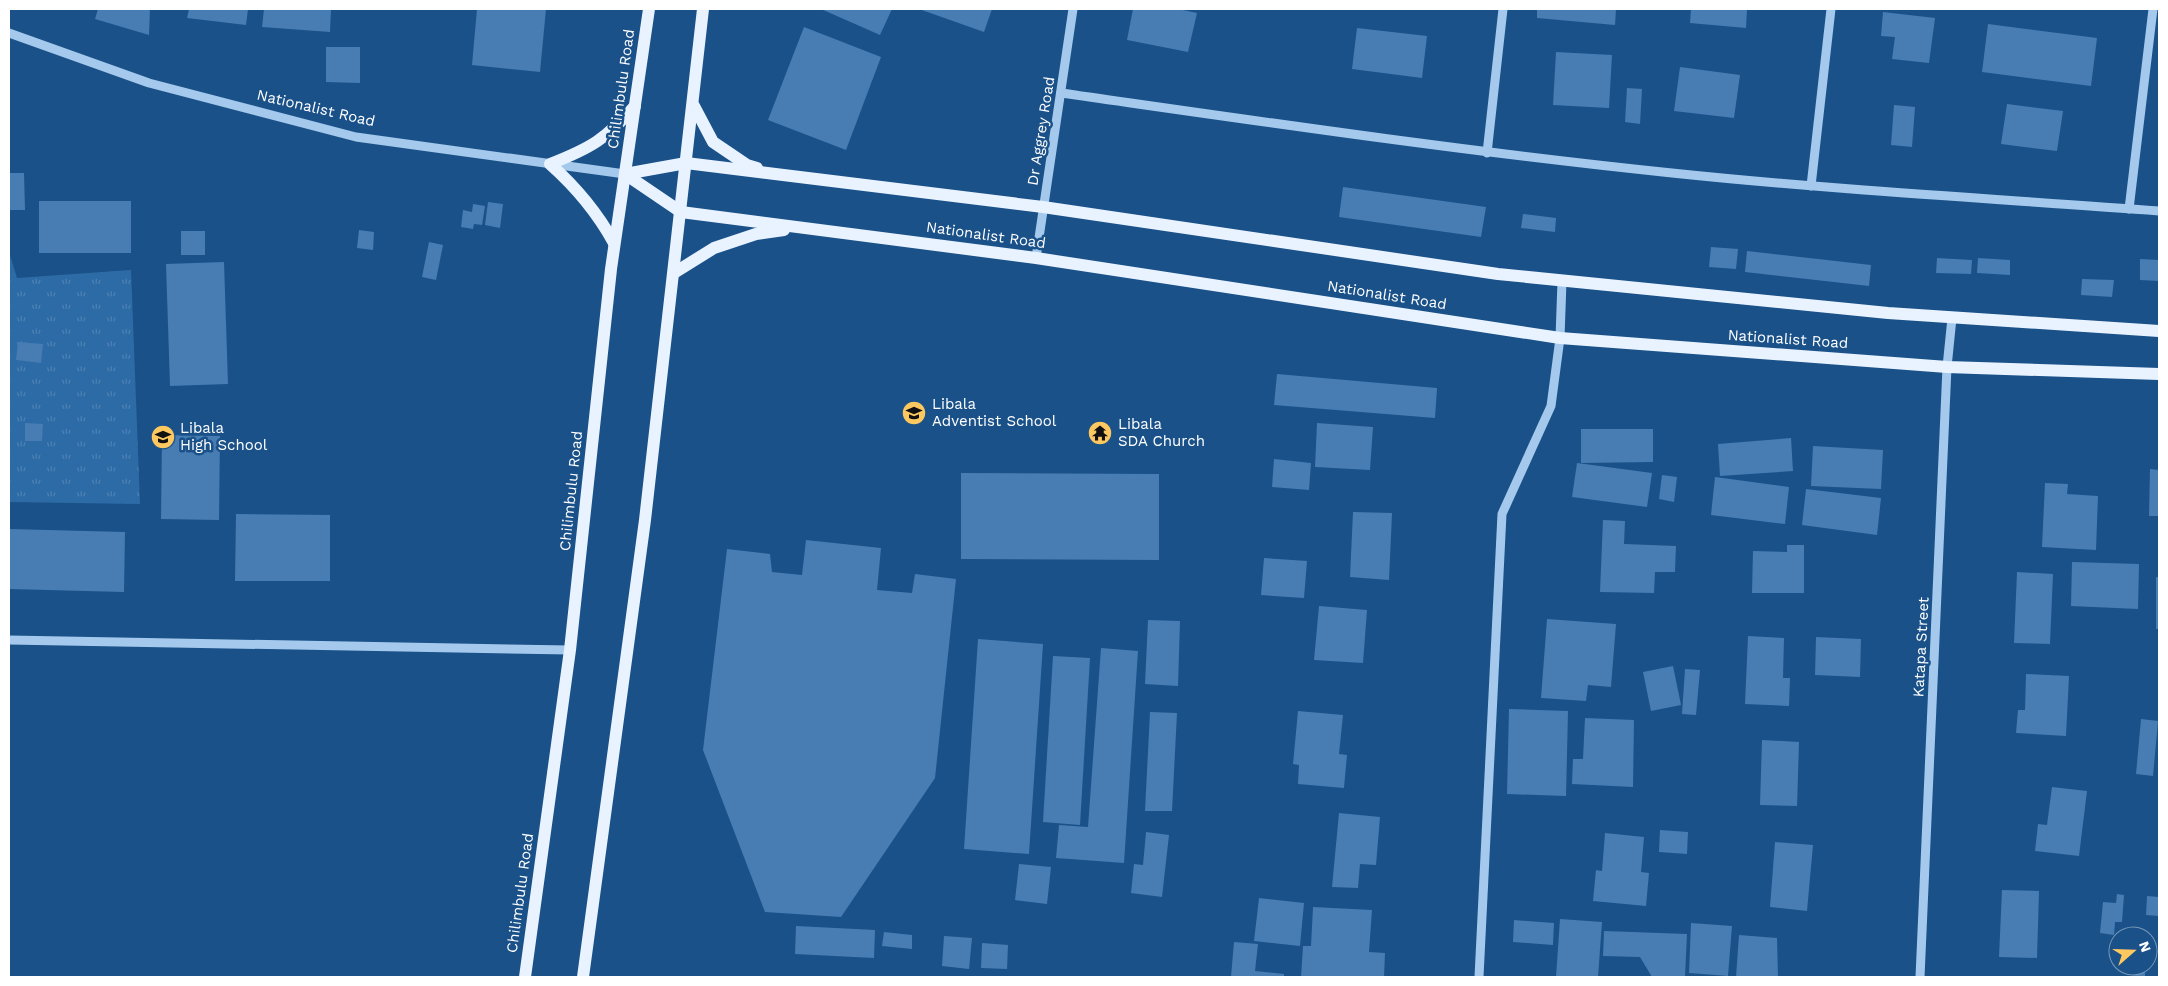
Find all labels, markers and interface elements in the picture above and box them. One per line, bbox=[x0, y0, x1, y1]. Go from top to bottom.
street label: Chilimbulu Road bbox=[604, 28, 638, 150]
street label: Dr Aggrey Road bbox=[1023, 75, 1059, 187]
street label: Nationalist Road bbox=[255, 86, 377, 130]
street label: Nationalist Road bbox=[925, 218, 1047, 252]
street label: Nationalist Road bbox=[1326, 277, 1448, 313]
street label: Nationalist Road bbox=[1727, 326, 1849, 352]
place label: Libala Adventist School bbox=[932, 395, 1057, 430]
school or university icon: Libala Adventist School bbox=[901, 400, 927, 426]
place label: Libala SDA Church bbox=[1118, 415, 1205, 450]
place label: Libala High School bbox=[180, 419, 268, 454]
temple icon: Libala SDA Church bbox=[1087, 420, 1113, 446]
school or university icon: Libala High School bbox=[150, 424, 176, 450]
street label: Chilimbulu Road bbox=[556, 430, 586, 552]
street label: Katapa Street bbox=[1909, 596, 1933, 698]
street label: Chilimbulu Road bbox=[503, 832, 537, 954]
north arrow bbox=[2108, 926, 2158, 976]
text: N bbox=[2136, 939, 2155, 954]

